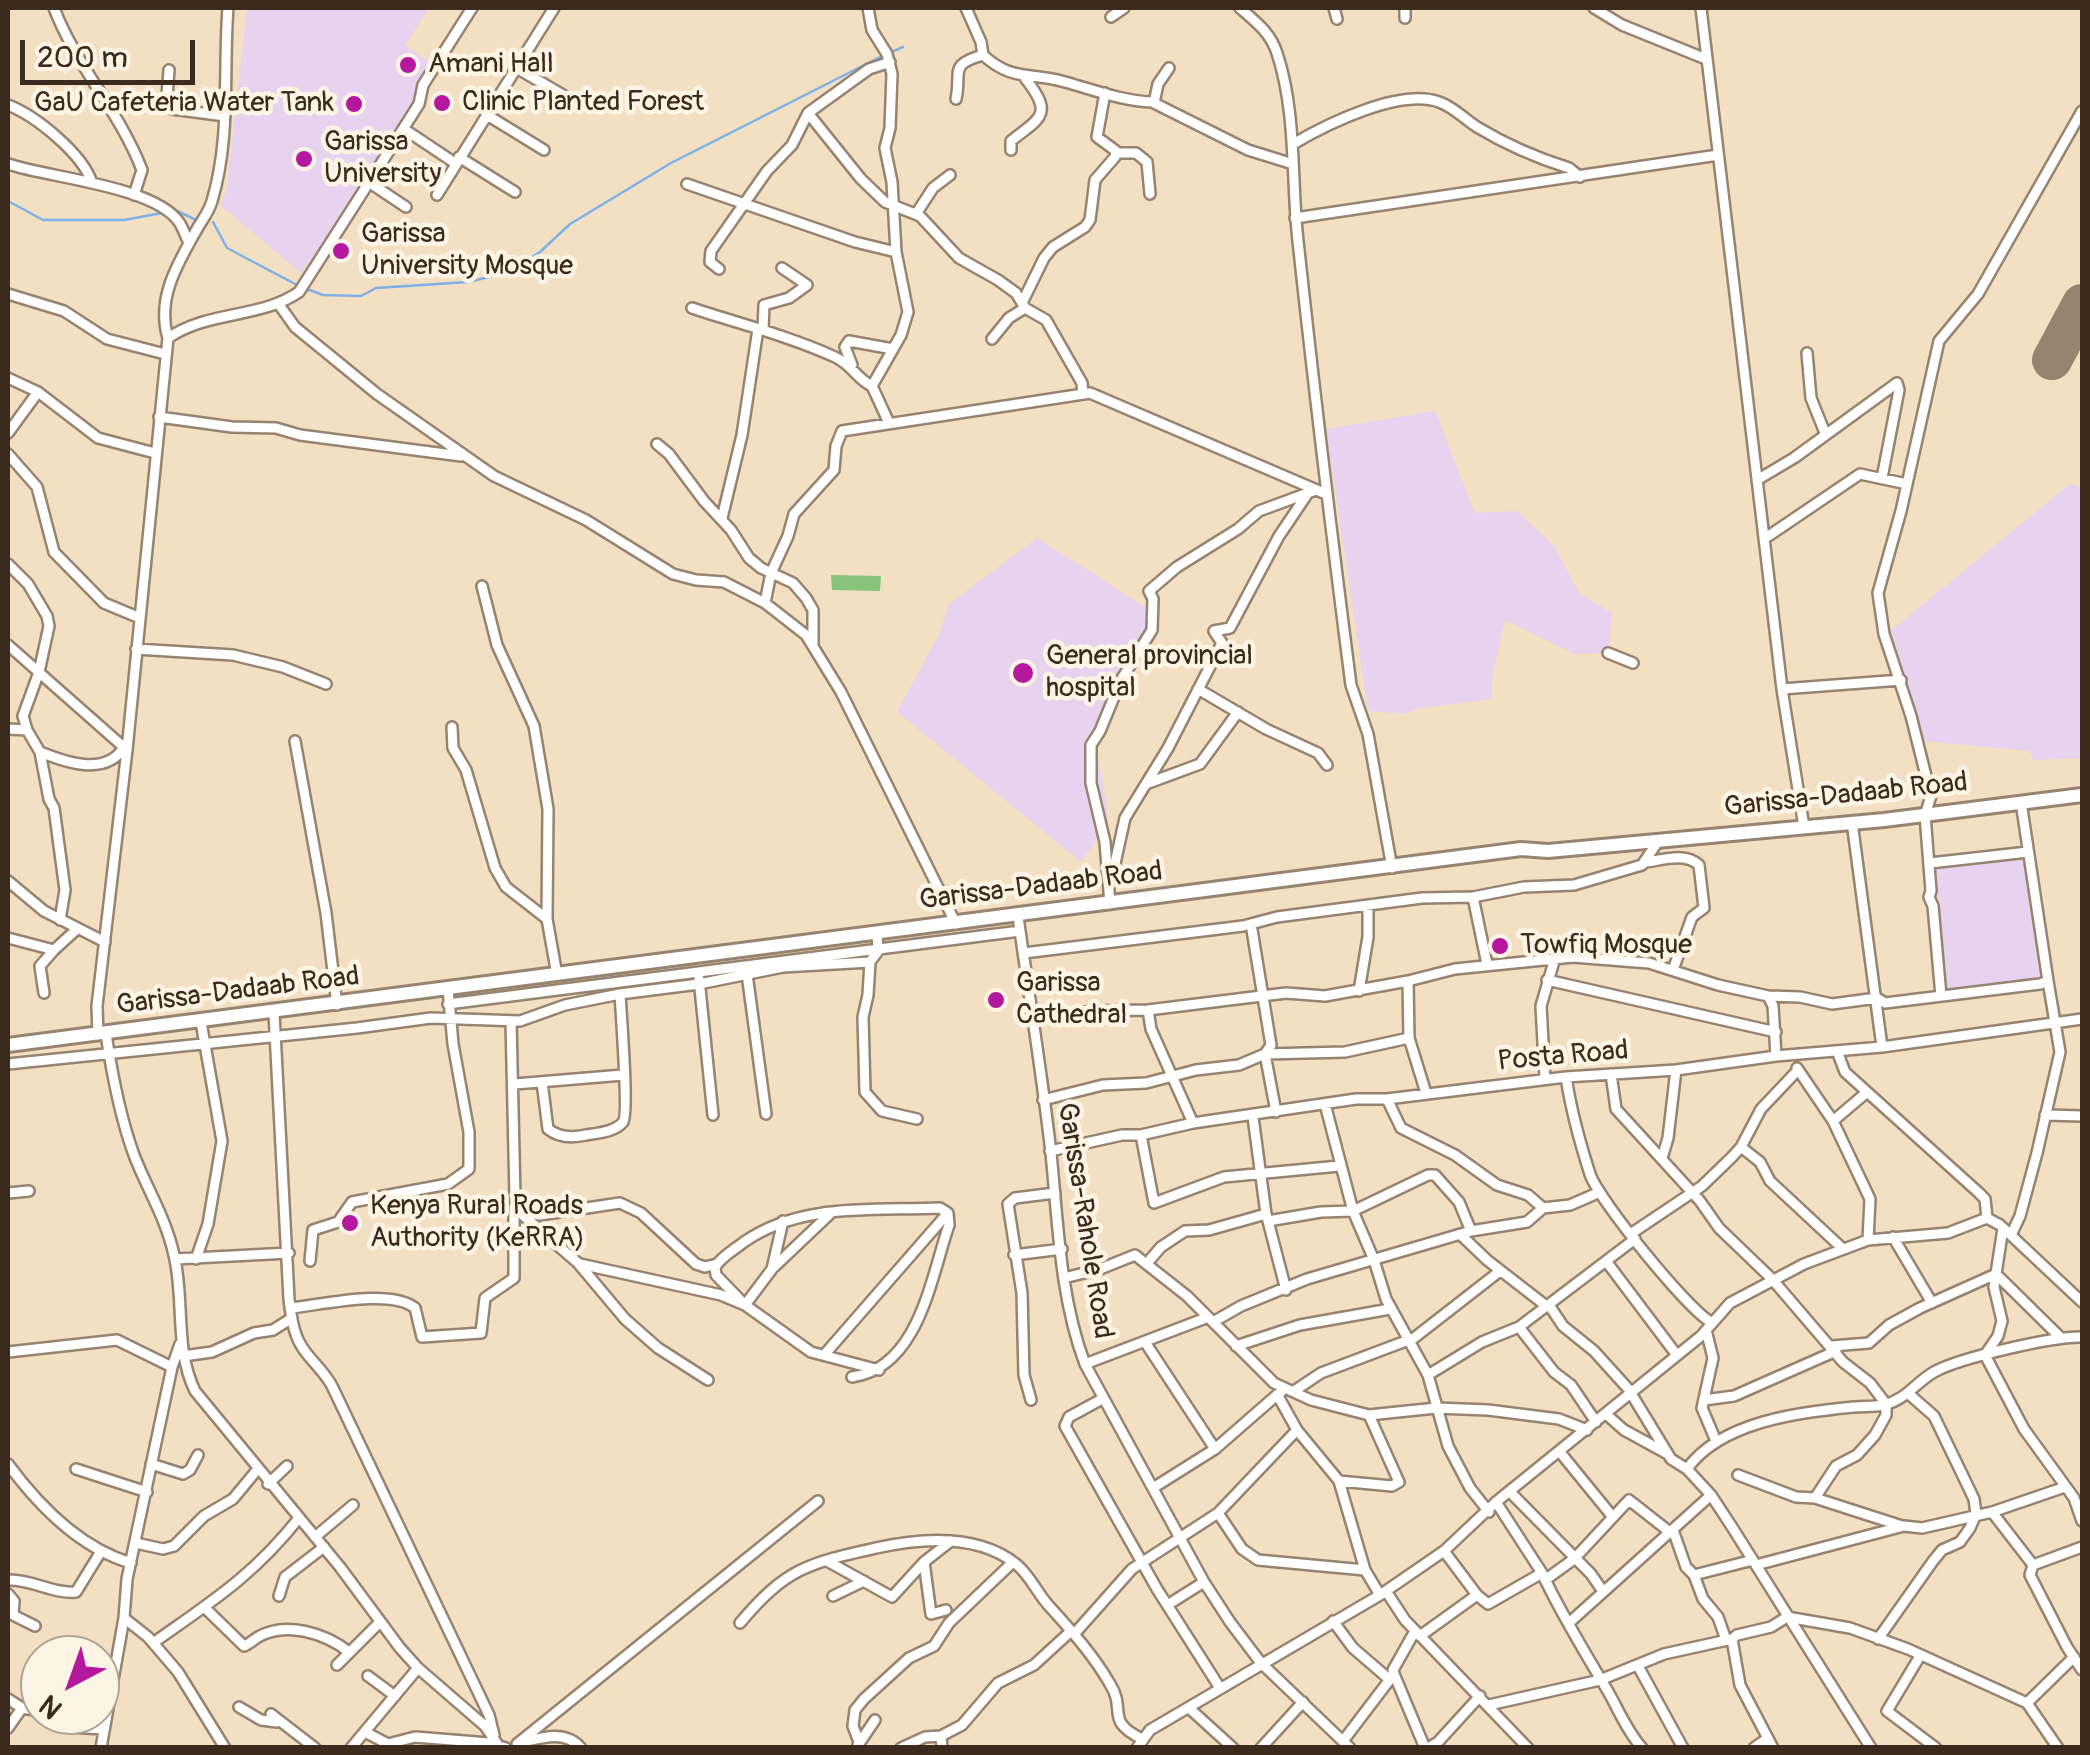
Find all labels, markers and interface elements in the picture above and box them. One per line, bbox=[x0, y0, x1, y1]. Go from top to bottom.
scale bar bbox=[25, 20, 200, 82]
text: 200 m bbox=[37, 39, 128, 76]
place label: Amani Hall bbox=[428, 48, 554, 82]
marker: Amani Hall bbox=[397, 54, 419, 76]
place label: Clinic Planted Forest bbox=[462, 86, 704, 120]
place label: GaU Cafeteria Water Tank bbox=[34, 87, 334, 121]
marker: Clinic Planted Forest bbox=[431, 92, 453, 114]
marker: GaU Cafeteria Water Tank bbox=[343, 93, 365, 115]
place label: Garissa University bbox=[324, 126, 441, 192]
marker: Garissa University bbox=[293, 148, 315, 170]
place label: Garissa University Mosque bbox=[361, 218, 573, 284]
marker: Garissa University Mosque bbox=[330, 240, 352, 262]
place label: General provincial hospital bbox=[1046, 640, 1253, 706]
marker: General provincial hospital bbox=[1010, 660, 1036, 686]
street label: Garissa-Dadaab Road bbox=[1723, 767, 1969, 825]
street label: Garissa-Dadaab Road bbox=[918, 855, 1164, 919]
place label: Towfiq Mosque bbox=[1520, 929, 1692, 963]
marker: Towfiq Mosque bbox=[1489, 935, 1511, 957]
street label: Garissa-Dadaab Road bbox=[115, 960, 361, 1024]
place label: Garissa Cathedral bbox=[1016, 967, 1127, 1033]
marker: Garissa Cathedral bbox=[985, 989, 1007, 1011]
street label: Posta Road bbox=[1496, 1035, 1630, 1079]
street label: Garissa-Rahole Road bbox=[1049, 1101, 1119, 1341]
place label: Kenya Rural Roads Authority (KeRRA) bbox=[370, 1190, 585, 1256]
marker: Kenya Rural Roads Authority (KeRRA) bbox=[339, 1212, 361, 1234]
north arrow bbox=[20, 1635, 120, 1735]
text: N bbox=[33, 1687, 70, 1726]

